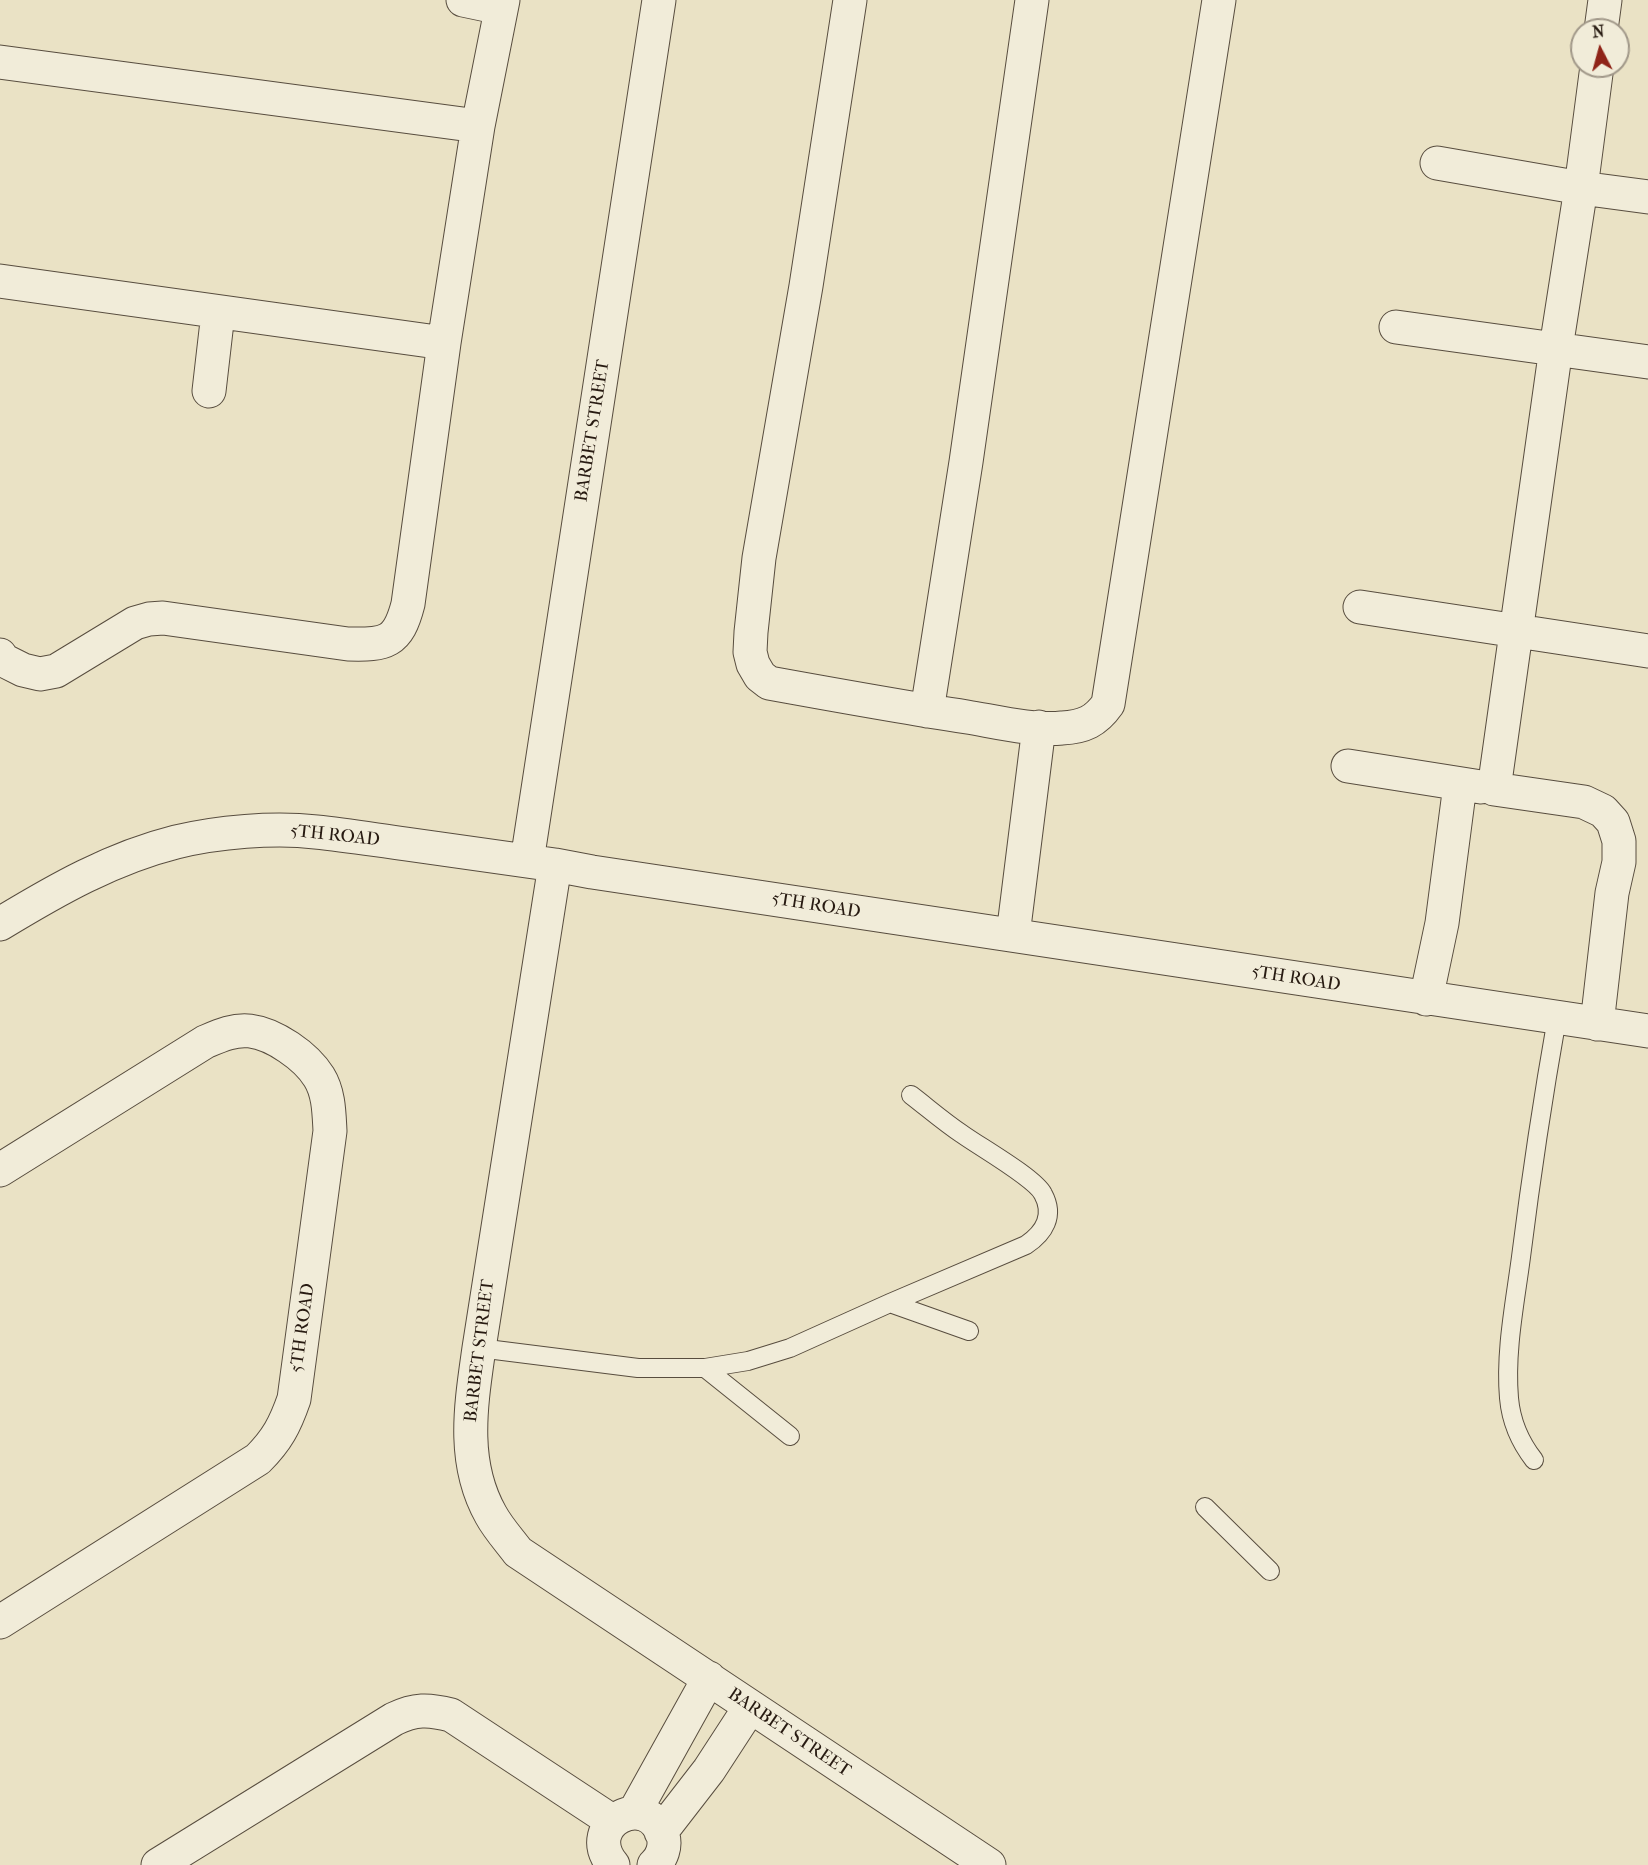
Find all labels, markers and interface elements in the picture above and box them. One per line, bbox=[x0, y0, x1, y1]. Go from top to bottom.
north arrow bbox=[1570, 18, 1630, 78]
text: N bbox=[1591, 22, 1605, 42]
street label: BARBET STREET bbox=[571, 358, 615, 504]
street label: 5TH ROAD bbox=[289, 821, 381, 851]
street label: 5TH ROAD bbox=[770, 888, 862, 924]
street label: 5TH ROAD bbox=[1250, 961, 1342, 997]
street label: BARBET STREET bbox=[461, 1278, 499, 1424]
street label: 5TH ROAD bbox=[286, 1282, 320, 1374]
street label: BARBET STREET bbox=[723, 1684, 855, 1782]

